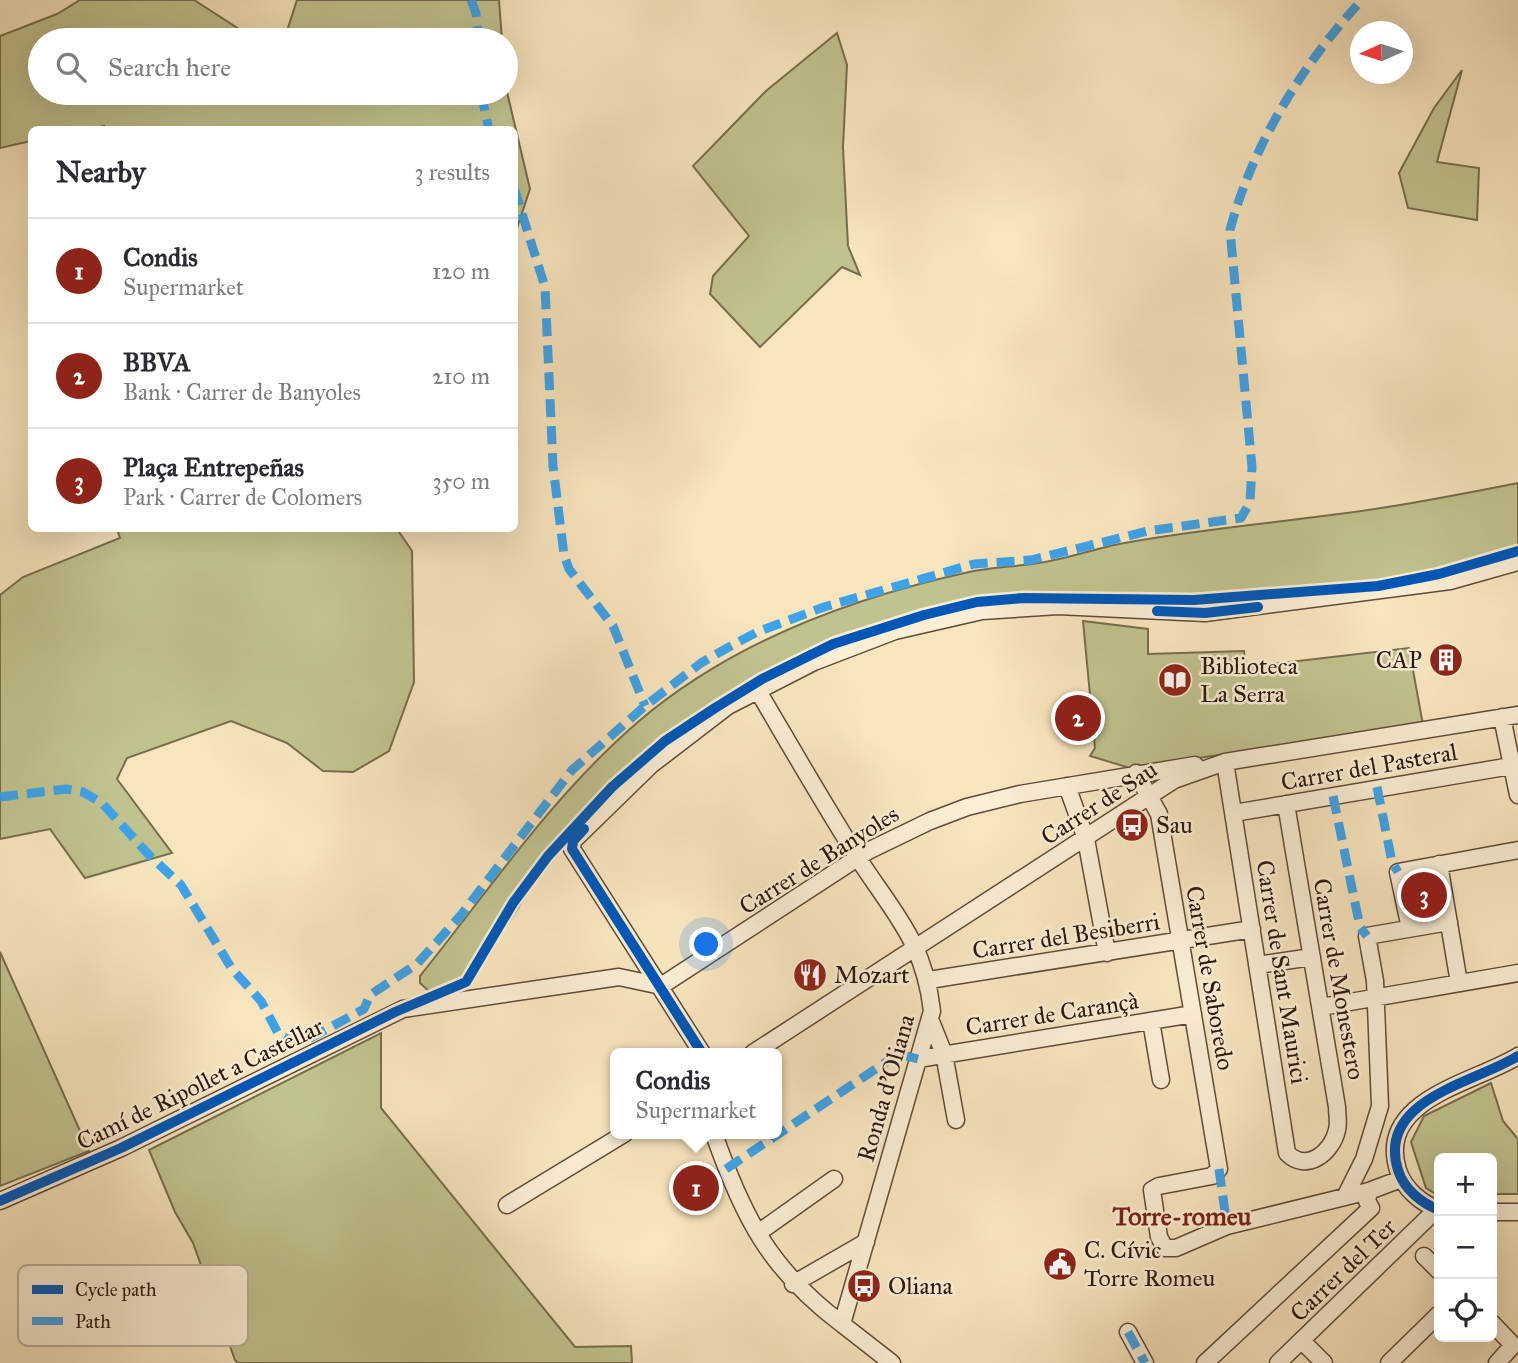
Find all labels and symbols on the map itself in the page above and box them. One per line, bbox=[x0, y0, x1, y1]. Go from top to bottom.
north arrow bbox=[1350, 21, 1413, 84]
building icon: CAP bbox=[1427, 641, 1465, 679]
place label: CAP bbox=[1376, 645, 1422, 675]
place label: Biblioteca La Serra bbox=[1200, 651, 1299, 709]
library icon: Biblioteca La Serra bbox=[1156, 661, 1194, 699]
pin: 2 bbox=[1055, 692, 1101, 744]
street label: Carrer del Pasteral bbox=[1278, 737, 1460, 797]
street label: Carrer de Sau bbox=[1035, 754, 1163, 852]
street label: Carrer de Banyoles bbox=[734, 799, 904, 921]
bus stop icon: Sau bbox=[1113, 806, 1151, 844]
place label: Sau bbox=[1156, 810, 1193, 840]
street label: Carrer de Sant Maurici bbox=[1250, 858, 1315, 1086]
pin: 3 bbox=[1401, 869, 1447, 921]
street label: Carrer de Monestero bbox=[1307, 876, 1371, 1082]
street label: Carrer de Saboredo bbox=[1179, 883, 1241, 1073]
street label: Carrer del Besiberri bbox=[970, 906, 1162, 966]
your location bbox=[689, 927, 723, 961]
restaurant icon: Mozart bbox=[791, 956, 829, 994]
place label: Mozart bbox=[834, 960, 910, 990]
street label: Carrer de Carançà bbox=[963, 985, 1141, 1042]
street label: Ronda d'Oliana bbox=[851, 1010, 922, 1165]
street label: Camí de Ripollet a Castellar bbox=[72, 1011, 328, 1157]
pin: 1 bbox=[673, 1162, 719, 1214]
district label: Torre-romeu bbox=[1112, 1200, 1252, 1232]
street label: Carrer del Ter bbox=[1284, 1212, 1402, 1328]
place label: C. Cívic Torre Romeu bbox=[1084, 1235, 1216, 1293]
public building icon: C. Cívic Torre Romeu bbox=[1041, 1245, 1079, 1283]
legend bbox=[18, 1265, 248, 1346]
bus stop icon: Oliana bbox=[845, 1267, 883, 1305]
place label: Oliana bbox=[888, 1271, 954, 1301]
text: Cycle path bbox=[75, 1278, 157, 1301]
text: Path bbox=[75, 1310, 111, 1333]

